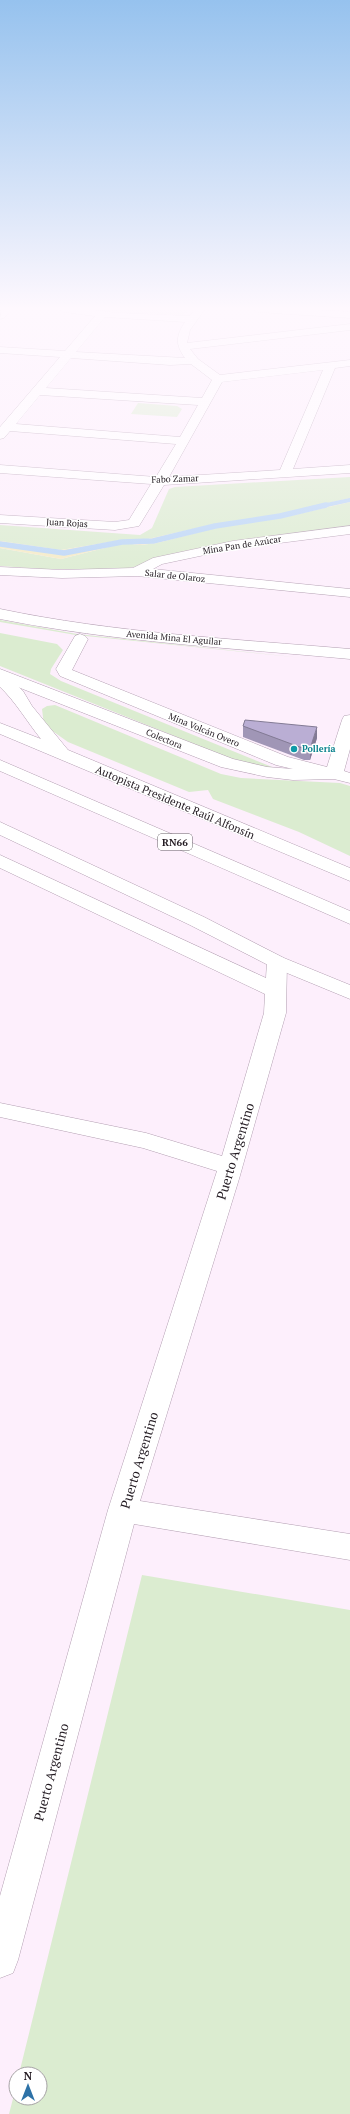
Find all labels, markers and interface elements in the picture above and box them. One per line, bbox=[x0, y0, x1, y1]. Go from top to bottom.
street label: Fabo Zamar bbox=[151, 472, 199, 486]
street label: Juan Rojas bbox=[46, 516, 88, 530]
street label: Mina Pan de Azúcar bbox=[202, 533, 283, 557]
street label: Salar de Olaroz bbox=[144, 567, 206, 585]
street label: Avenida Mina El Aguilar bbox=[126, 628, 223, 648]
street label: Mina Volcán Overo bbox=[167, 710, 241, 750]
street label: Colectora bbox=[144, 726, 184, 752]
place label: Pollería bbox=[302, 743, 336, 755]
marker: Pollería bbox=[289, 744, 299, 754]
street label: Autopista Presidente Raúl Alfonsín bbox=[93, 762, 257, 842]
road number: RN66 bbox=[158, 834, 192, 850]
street label: Puerto Argentino bbox=[212, 1100, 258, 1202]
street label: Puerto Argentino bbox=[116, 1409, 162, 1511]
street label: Puerto Argentino bbox=[29, 1721, 73, 1823]
north arrow bbox=[8, 2066, 48, 2106]
text: N bbox=[24, 2069, 33, 2083]

